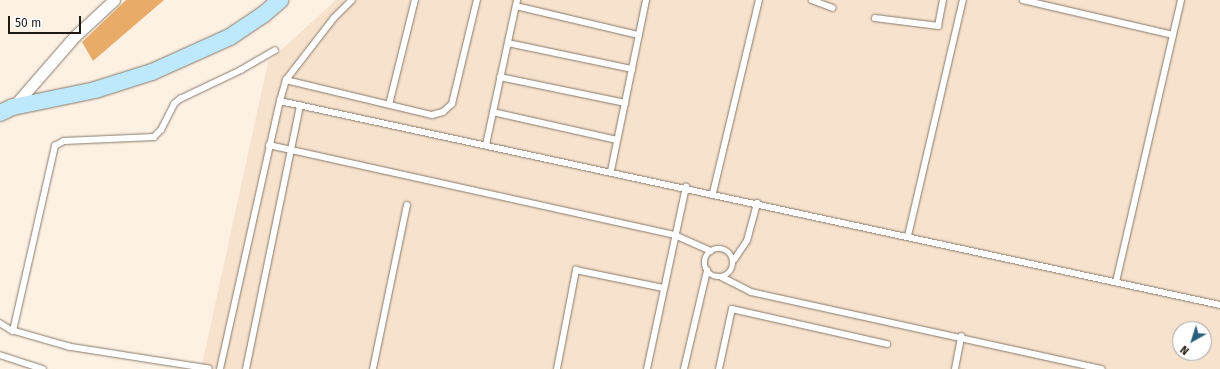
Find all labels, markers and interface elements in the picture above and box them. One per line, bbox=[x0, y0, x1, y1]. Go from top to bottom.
scale bar bbox=[10, 8, 83, 34]
text: 50 m bbox=[15, 16, 41, 30]
north arrow bbox=[1172, 321, 1212, 361]
text: N bbox=[1178, 343, 1192, 357]

